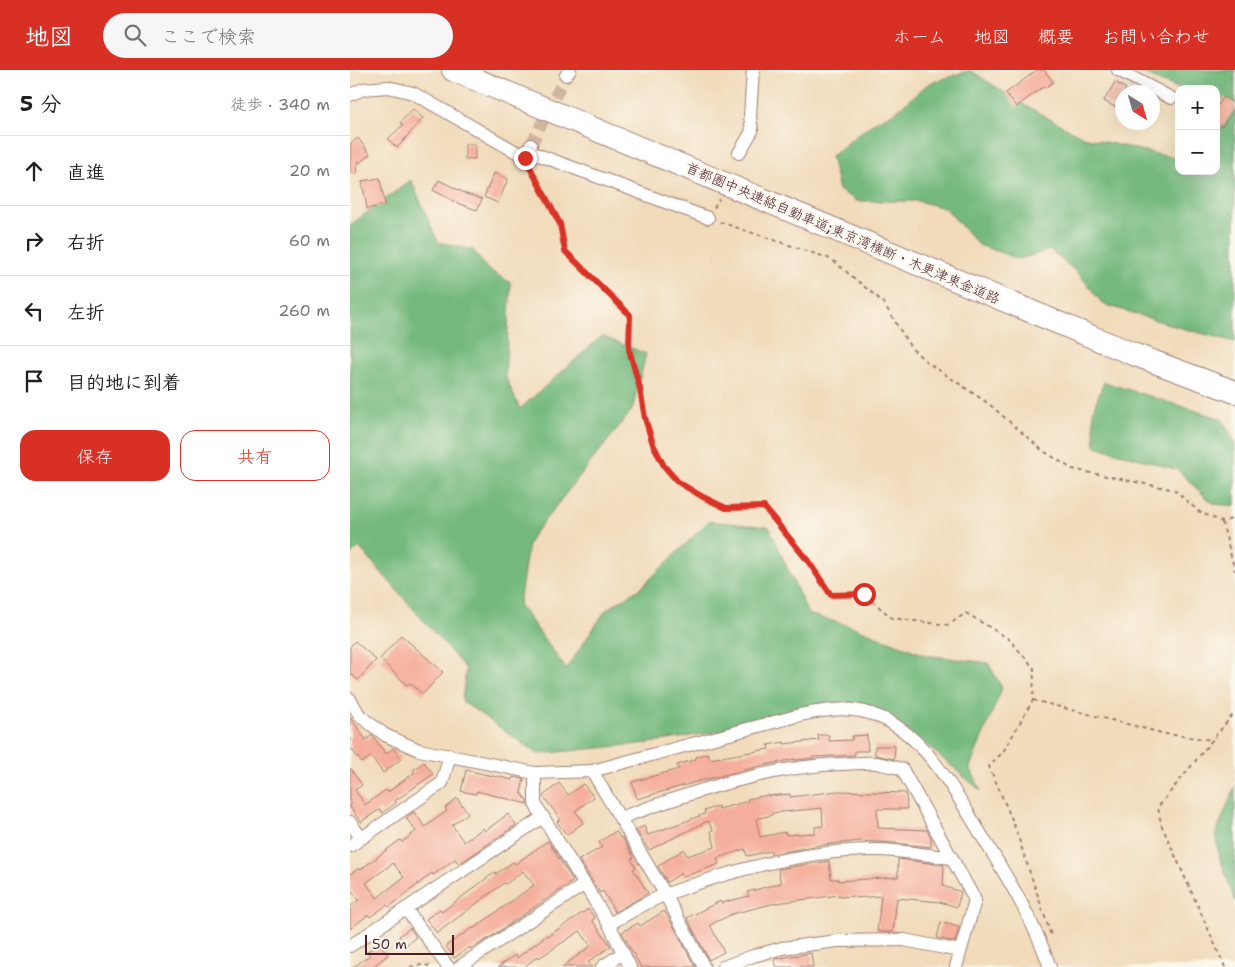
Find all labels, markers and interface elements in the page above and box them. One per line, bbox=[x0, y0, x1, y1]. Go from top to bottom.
search box bbox=[103, 13, 453, 58]
text: 地図 bbox=[25, 21, 73, 53]
icon: search bbox=[121, 21, 149, 49]
text: ここで検索 bbox=[161, 24, 256, 49]
text: ホーム bbox=[893, 25, 946, 49]
text: 地図 bbox=[974, 25, 1010, 49]
text: 概要 bbox=[1038, 25, 1074, 49]
text: お問い合わせ bbox=[1102, 25, 1210, 49]
north arrow bbox=[1115, 85, 1160, 130]
map controls bbox=[1175, 85, 1220, 175]
button: + bbox=[1175, 85, 1220, 130]
text: 5 分 bbox=[20, 90, 61, 118]
text: 徒歩 · 340 m bbox=[230, 94, 330, 115]
button: − bbox=[1175, 130, 1220, 175]
route end bbox=[514, 147, 537, 170]
icon: ahead bbox=[20, 157, 48, 185]
street label: 首都圏中央連絡自動車道;東京湾横断・木更津東金道路 bbox=[683, 158, 1003, 308]
text: 直進 bbox=[67, 160, 105, 185]
text: 20 m bbox=[289, 160, 330, 181]
icon: right bbox=[20, 227, 48, 255]
text: 右折 bbox=[67, 230, 105, 255]
text: 60 m bbox=[289, 230, 330, 251]
icon: left bbox=[20, 297, 48, 325]
text: 左折 bbox=[67, 300, 105, 325]
text: 260 m bbox=[278, 300, 330, 321]
icon: arrive bbox=[20, 367, 48, 395]
text: 目的地に到着 bbox=[67, 370, 181, 395]
button: 保存 bbox=[20, 430, 170, 481]
button: 共有 bbox=[180, 430, 330, 481]
route start bbox=[853, 583, 876, 606]
scale bar bbox=[365, 932, 454, 955]
text: 50 m bbox=[372, 935, 407, 953]

